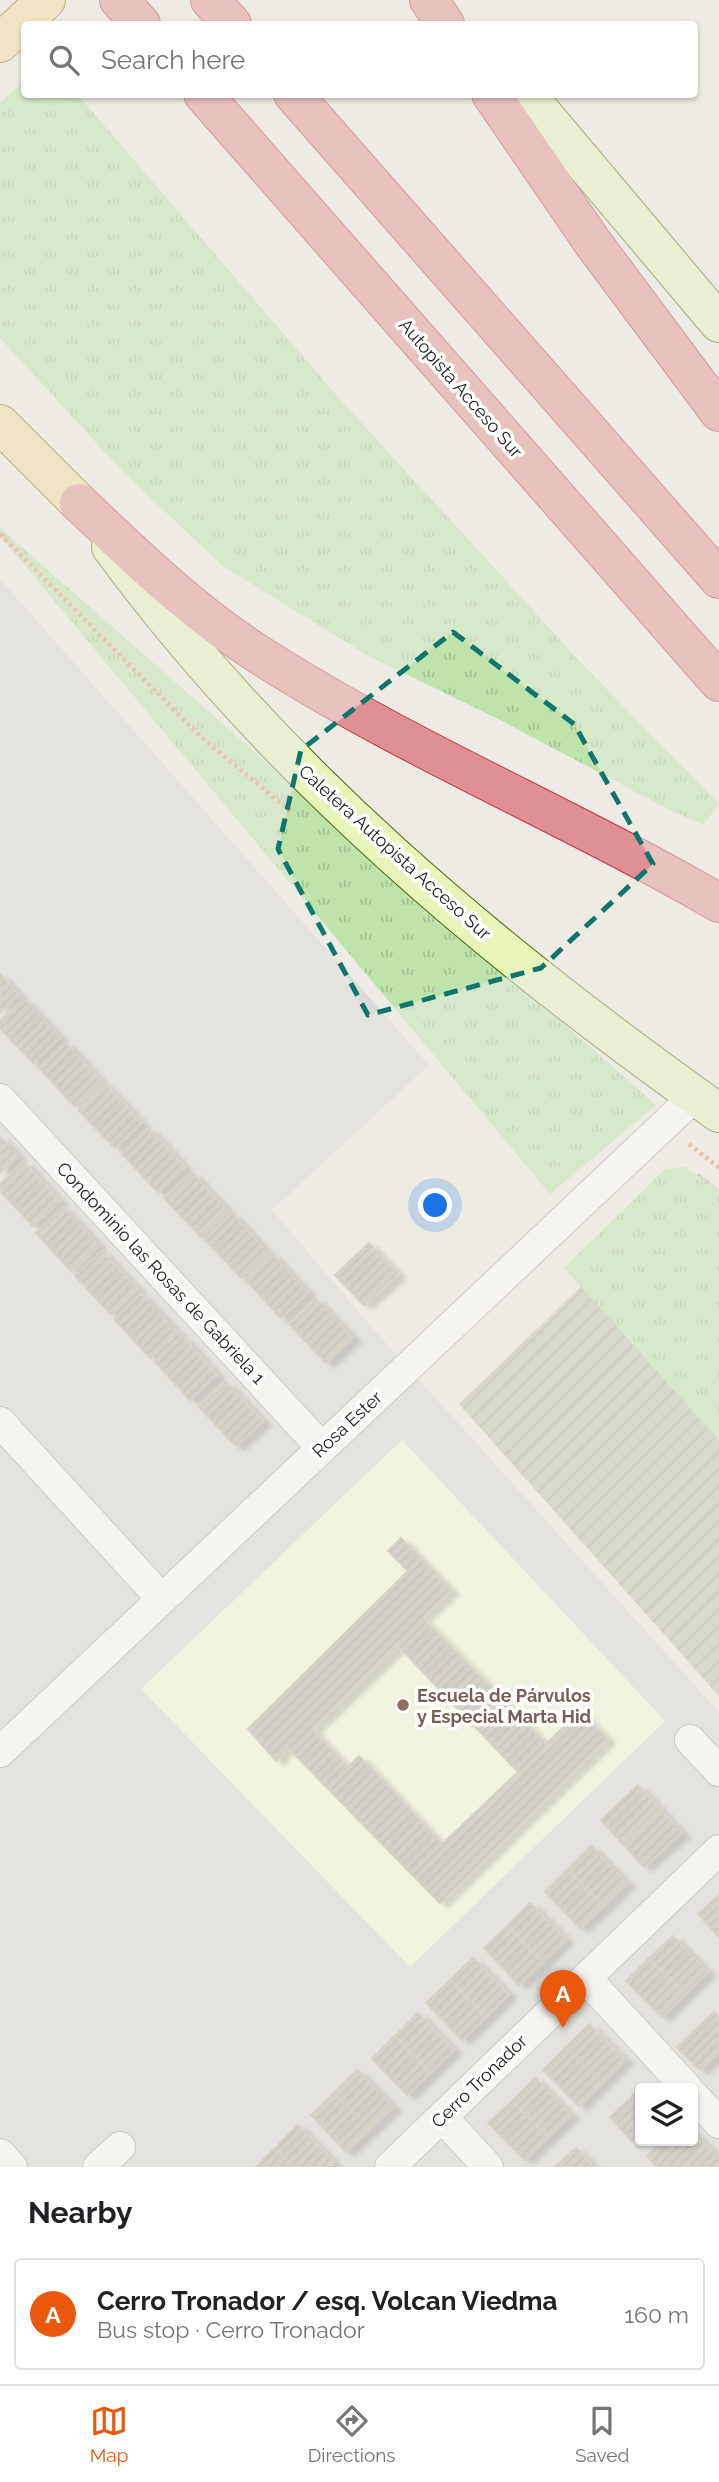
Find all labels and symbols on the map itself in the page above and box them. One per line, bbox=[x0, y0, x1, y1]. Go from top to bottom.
street label: Autopista Acceso Sur bbox=[395, 314, 527, 462]
street label: Caletera Autopista Acceso Sur bbox=[295, 760, 496, 944]
street label: Condominio las Rosas de Gabriela 1 bbox=[53, 1158, 270, 1388]
your location bbox=[418, 1188, 452, 1222]
street label: Rosa Ester bbox=[308, 1386, 387, 1462]
place label: Escuela de Párvulos y Especial Marta Hid bbox=[417, 1685, 591, 1727]
marker: Escuela de Párvulos y Especial Marta Hid bbox=[395, 1697, 411, 1713]
pin: A bbox=[540, 1970, 586, 2028]
street label: Cerro Tronador bbox=[427, 2030, 532, 2132]

